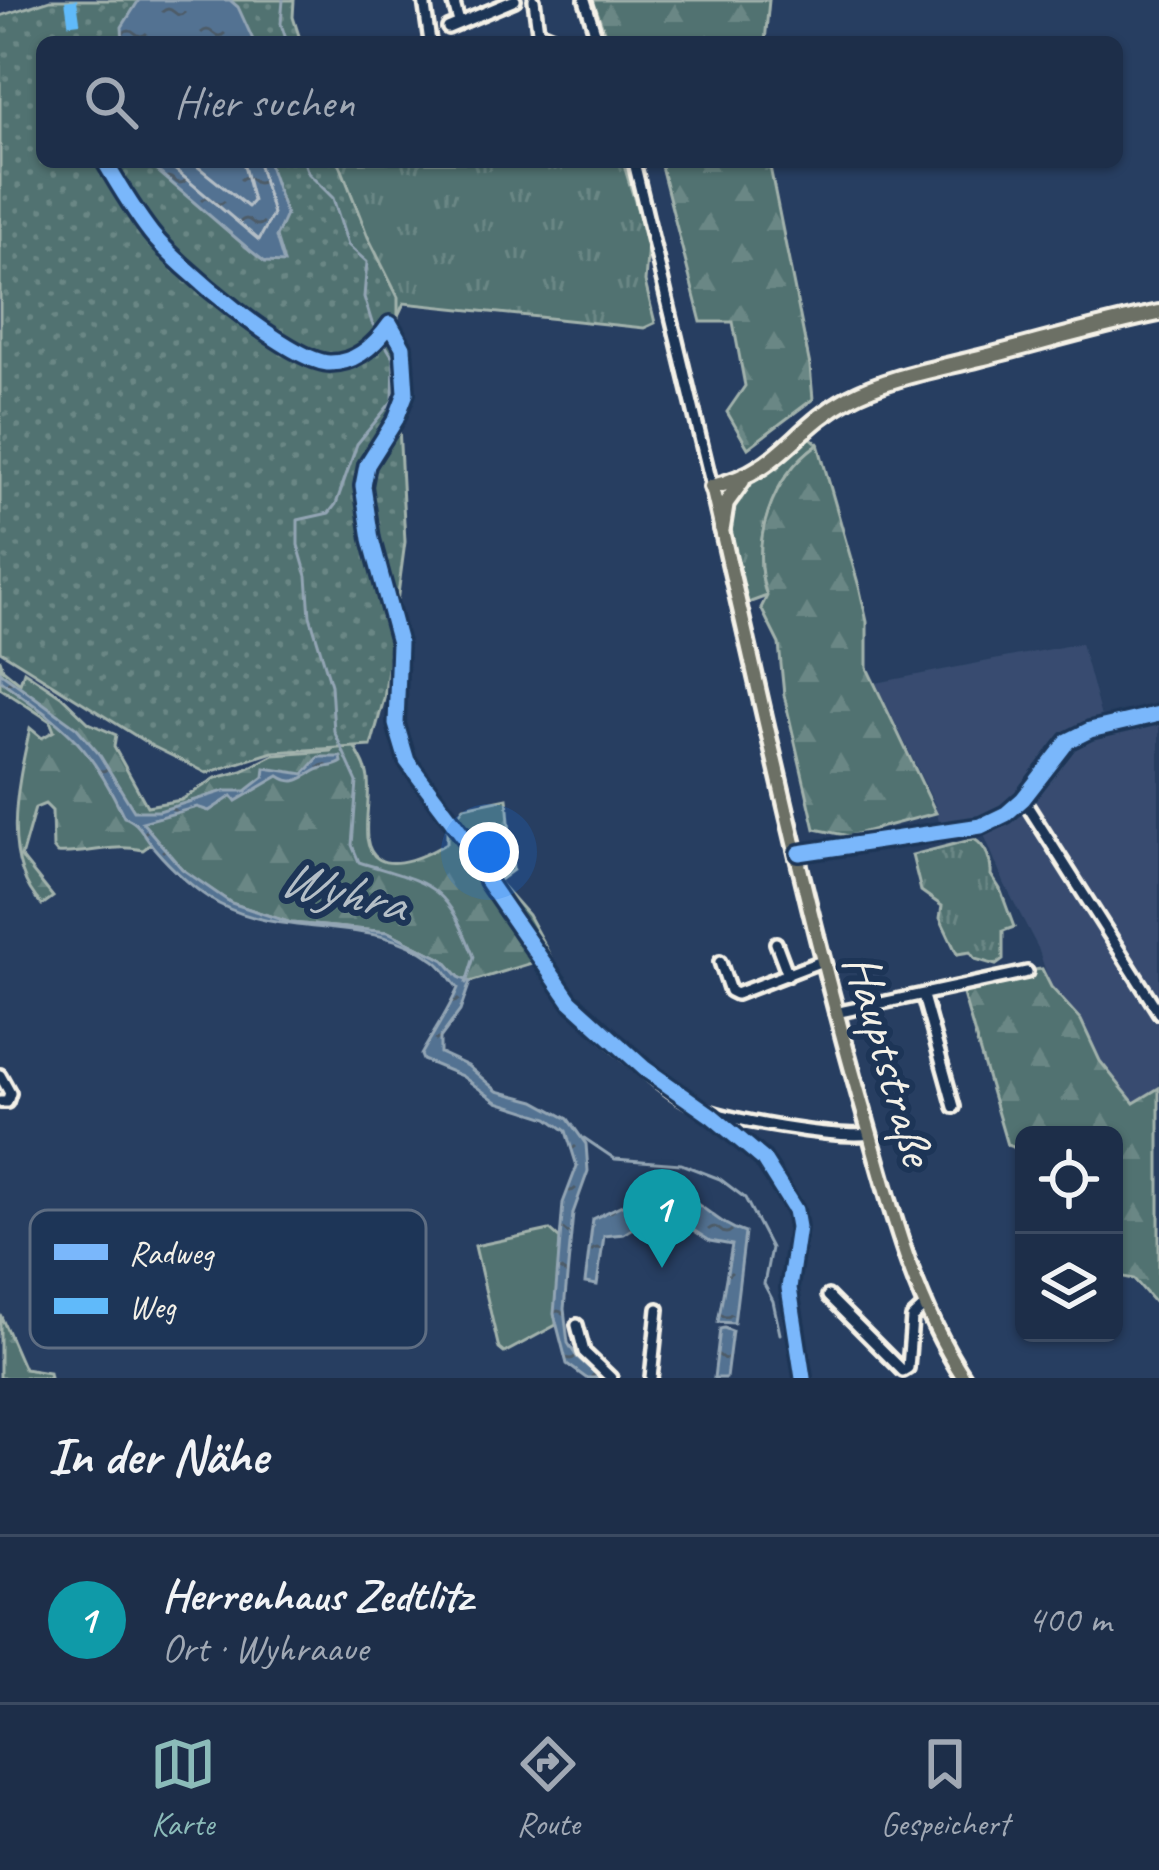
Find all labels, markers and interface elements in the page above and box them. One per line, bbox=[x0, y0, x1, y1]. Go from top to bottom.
search box bbox=[36, 36, 1123, 168]
icon: search bbox=[78, 69, 144, 135]
text: Hier suchen bbox=[174, 74, 354, 131]
your location bbox=[459, 822, 519, 882]
water label: Wyhra bbox=[274, 843, 416, 938]
street label: Hauptstraße bbox=[829, 946, 952, 1175]
map controls bbox=[1015, 1126, 1123, 1342]
button: locate bbox=[1015, 1126, 1123, 1234]
pin: 1 bbox=[623, 1169, 701, 1268]
legend bbox=[30, 1210, 426, 1348]
text: Radweg bbox=[129, 1232, 216, 1274]
button: layers bbox=[1015, 1234, 1123, 1342]
text: Weg bbox=[129, 1286, 177, 1328]
text: In der Nähe bbox=[48, 1424, 267, 1488]
text: Herrenhaus Zedtlitz bbox=[162, 1567, 472, 1624]
text: 1 bbox=[78, 1595, 96, 1644]
text: 400 m bbox=[1027, 1595, 1111, 1644]
text: Ort · Wyhraaue bbox=[162, 1624, 368, 1673]
tab: Karte bbox=[150, 1731, 216, 1845]
tab: Route bbox=[515, 1731, 581, 1845]
tab: Gespeichert bbox=[881, 1731, 1009, 1845]

